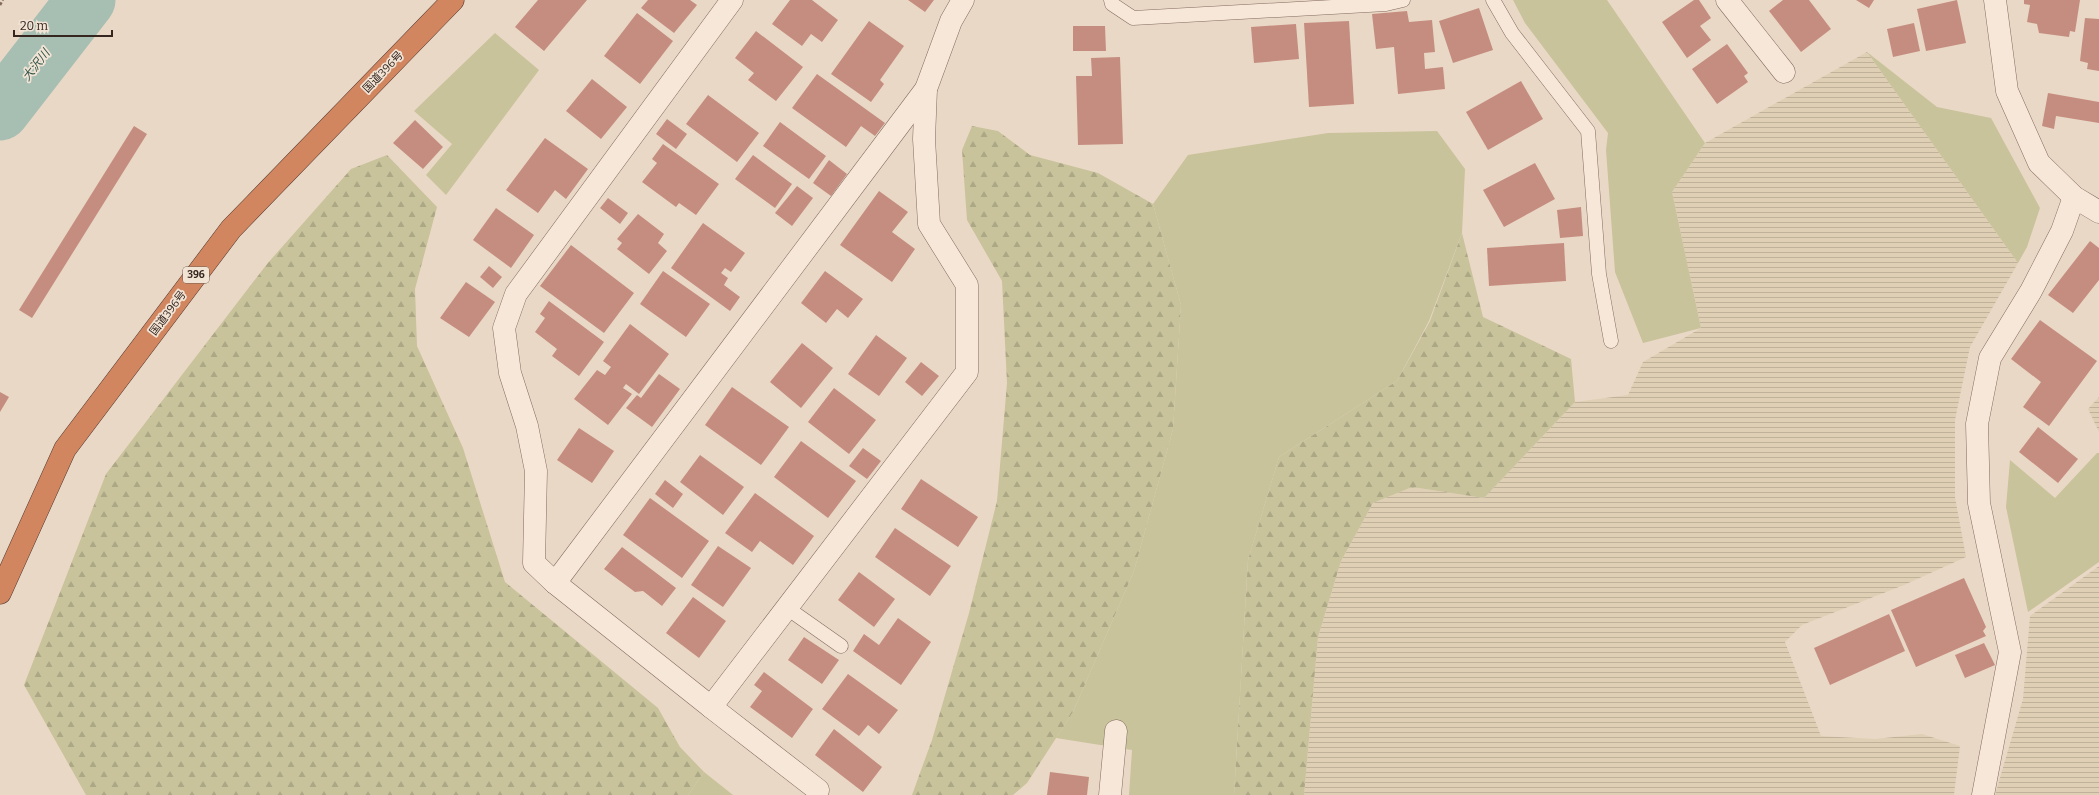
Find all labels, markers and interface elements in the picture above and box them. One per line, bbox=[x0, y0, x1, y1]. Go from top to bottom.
scale bar bbox=[14, 12, 112, 38]
text: 20 m bbox=[20, 19, 49, 33]
water label: 大沢川 bbox=[19, 45, 54, 83]
street label: 国道396号 bbox=[360, 49, 406, 95]
road number: 396 bbox=[183, 267, 209, 283]
street label: 国道396号 bbox=[147, 288, 189, 338]

